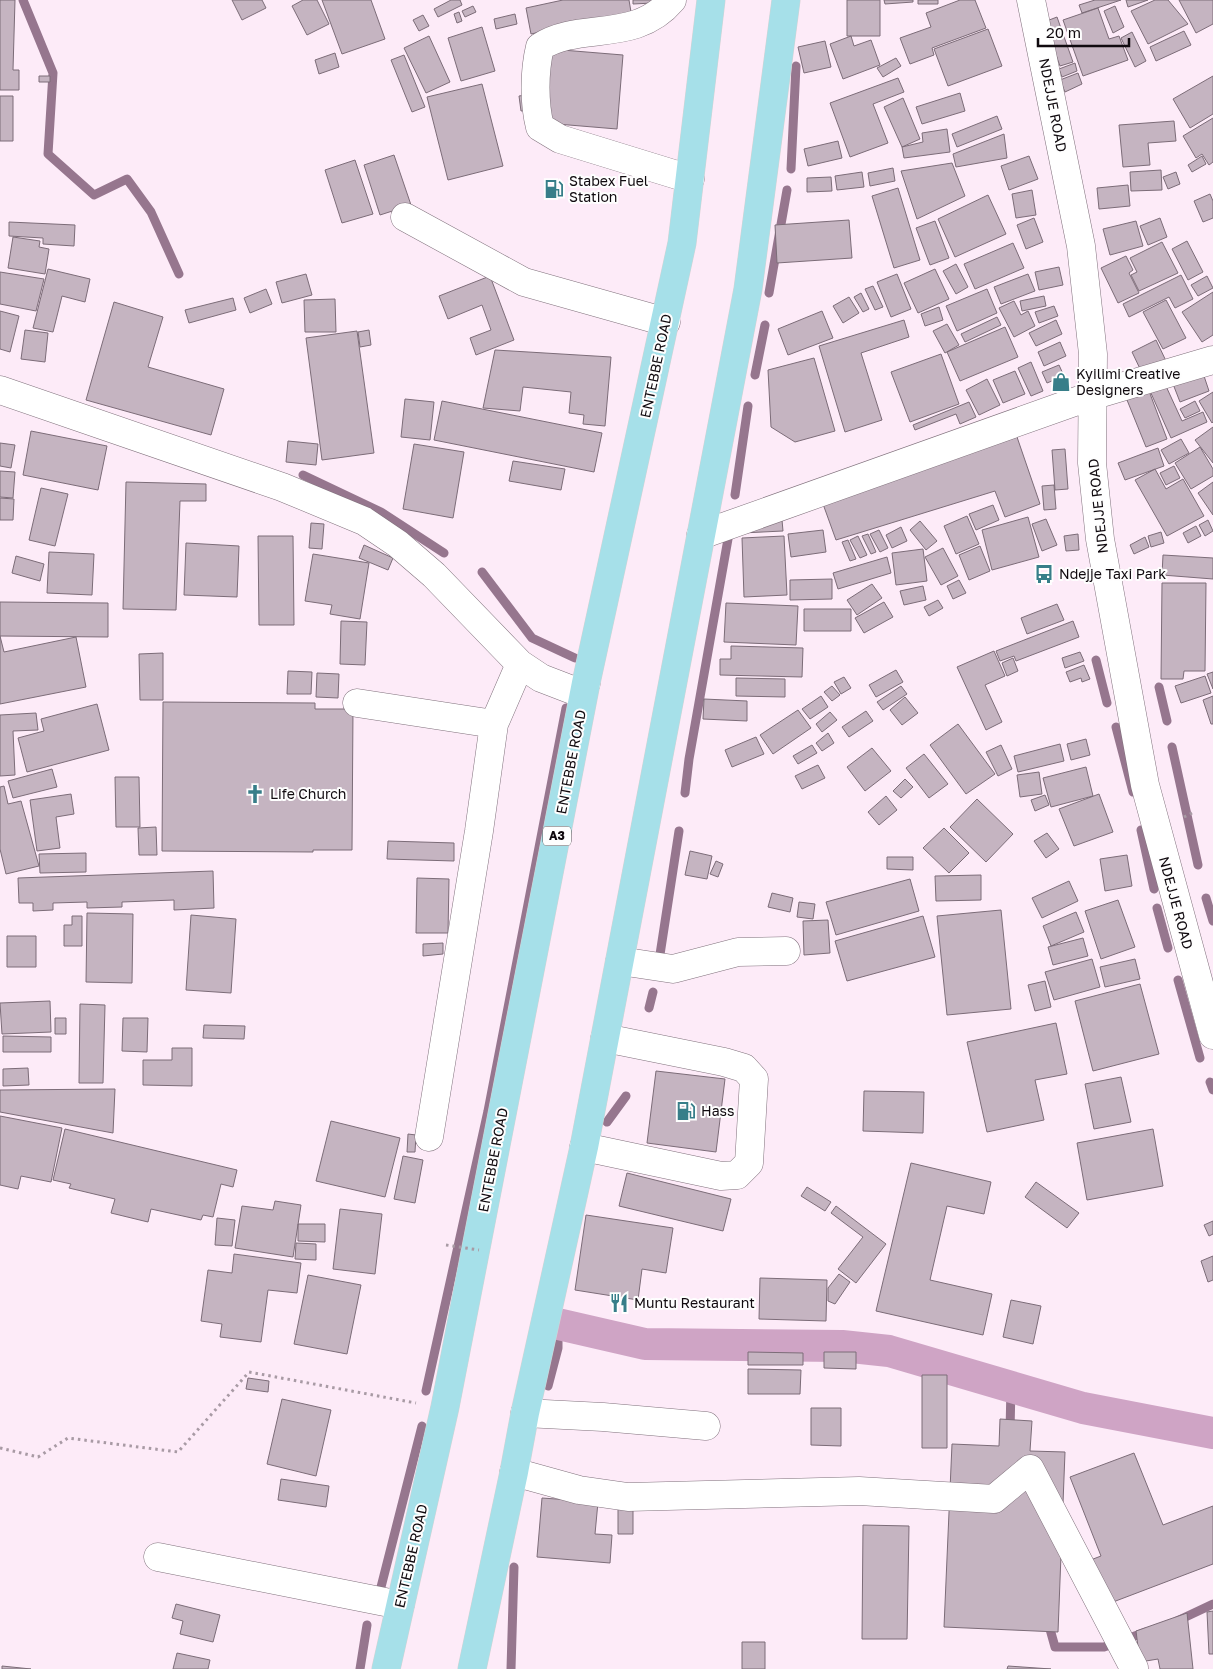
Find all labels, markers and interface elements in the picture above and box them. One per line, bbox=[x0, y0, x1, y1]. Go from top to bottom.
scale bar bbox=[1038, 15, 1129, 47]
text: 20 m bbox=[1046, 23, 1081, 41]
street label: NDEJJE ROAD bbox=[1036, 56, 1071, 153]
place label: Stabex Fuel Station bbox=[569, 172, 648, 205]
fuel station icon: Stabex Fuel Station bbox=[543, 178, 565, 200]
street label: ENTEBBE ROAD bbox=[636, 312, 675, 419]
place label: Kyilimi Creative Designers bbox=[1076, 365, 1180, 398]
shop icon: Kyilimi Creative Designers bbox=[1050, 371, 1072, 393]
street label: NDEJJE ROAD bbox=[1084, 458, 1111, 554]
bus stop icon: Ndejje Taxi Park bbox=[1033, 563, 1055, 585]
place label: Ndejje Taxi Park bbox=[1059, 565, 1166, 582]
street label: ENTEBBE ROAD bbox=[552, 708, 589, 816]
church icon: Life Church bbox=[244, 783, 266, 805]
place label: Life Church bbox=[270, 785, 346, 802]
road number: A3 bbox=[543, 826, 571, 846]
street label: NDEJJE ROAD bbox=[1156, 855, 1197, 951]
fuel station icon: Hass bbox=[675, 1100, 697, 1122]
place label: Hass bbox=[701, 1102, 734, 1119]
street label: ENTEBBE ROAD bbox=[474, 1106, 511, 1214]
restaurant icon: Muntu Restaurant bbox=[608, 1292, 630, 1314]
place label: Muntu Restaurant bbox=[634, 1294, 755, 1311]
street label: ENTEBBE ROAD bbox=[390, 1502, 431, 1609]

